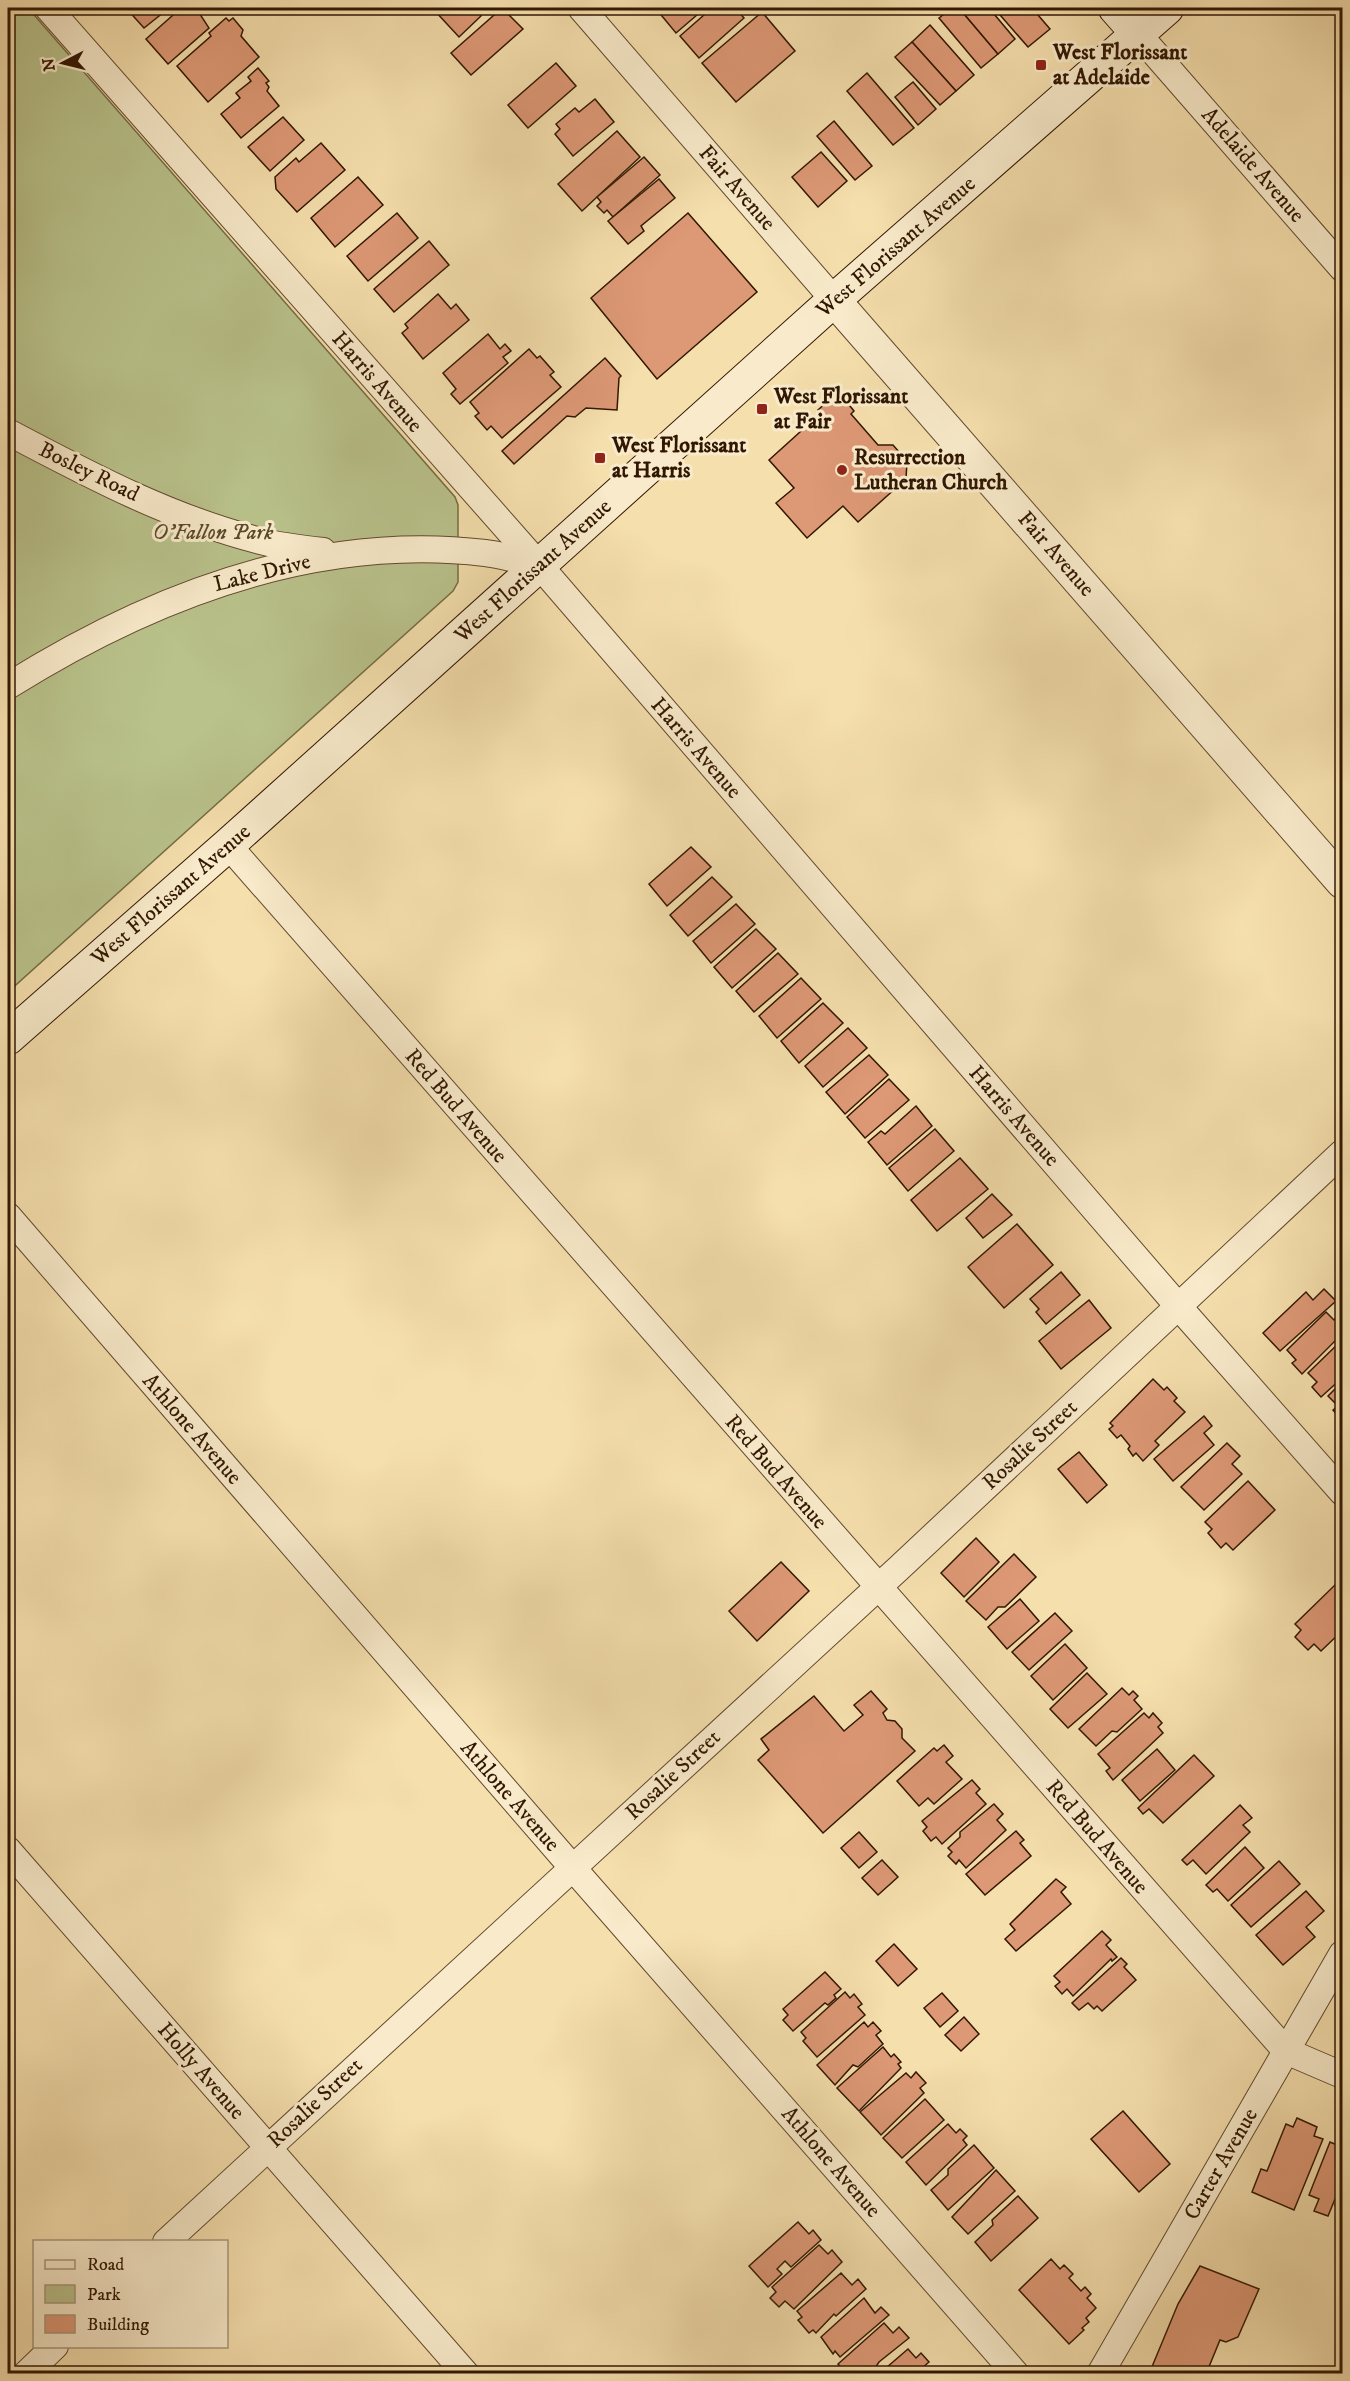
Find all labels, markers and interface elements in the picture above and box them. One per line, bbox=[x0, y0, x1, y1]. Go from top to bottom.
north arrow bbox=[33, 33, 93, 93]
place label: West Florissant at Adelaide bbox=[1052, 39, 1187, 91]
text: N bbox=[38, 57, 60, 72]
marker: West Florissant at Adelaide bbox=[1034, 58, 1048, 72]
street label: Adelaide Avenue bbox=[1196, 102, 1310, 228]
street label: Fair Avenue bbox=[693, 140, 781, 236]
street label: West Florissant Avenue bbox=[810, 170, 981, 324]
street label: Harris Avenue bbox=[326, 326, 428, 438]
place label: West Florissant at Fair bbox=[773, 383, 908, 435]
marker: West Florissant at Fair bbox=[755, 402, 769, 416]
place label: West Florissant at Harris bbox=[611, 432, 746, 484]
street label: Bosley Road bbox=[34, 436, 144, 508]
place label: Resurrection Lutheran Church bbox=[854, 444, 1008, 496]
marker: West Florissant at Harris bbox=[593, 451, 607, 465]
marker: Resurrection Lutheran Church bbox=[835, 463, 849, 477]
street label: West Florissant Avenue bbox=[448, 493, 617, 649]
street label: Fair Avenue bbox=[1012, 506, 1100, 602]
park label: O'Fallon Park bbox=[153, 519, 274, 546]
street label: Lake Drive bbox=[211, 548, 313, 598]
street label: Harris Avenue bbox=[645, 692, 747, 804]
street label: West Florissant Avenue bbox=[85, 818, 256, 972]
street label: Red Bud Avenue bbox=[399, 1043, 513, 1169]
street label: Harris Avenue bbox=[963, 1060, 1065, 1172]
street label: Athlone Avenue bbox=[136, 1368, 248, 1490]
street label: Rosalie Street bbox=[977, 1394, 1083, 1496]
street label: Red Bud Avenue bbox=[719, 1409, 833, 1535]
street label: Rosalie Street bbox=[620, 1724, 726, 1826]
street label: Athlone Avenue bbox=[454, 1735, 566, 1857]
street label: Red Bud Avenue bbox=[1040, 1774, 1154, 1900]
street label: Holly Avenue bbox=[151, 2017, 251, 2125]
street label: Rosalie Street bbox=[262, 2052, 368, 2154]
street label: Athlone Avenue bbox=[775, 2101, 887, 2223]
street label: Carter Avenue bbox=[1178, 2103, 1264, 2225]
legend bbox=[33, 2240, 228, 2348]
text: Road bbox=[87, 2254, 124, 2276]
text: Park bbox=[87, 2284, 121, 2306]
text: Building bbox=[87, 2314, 149, 2336]

